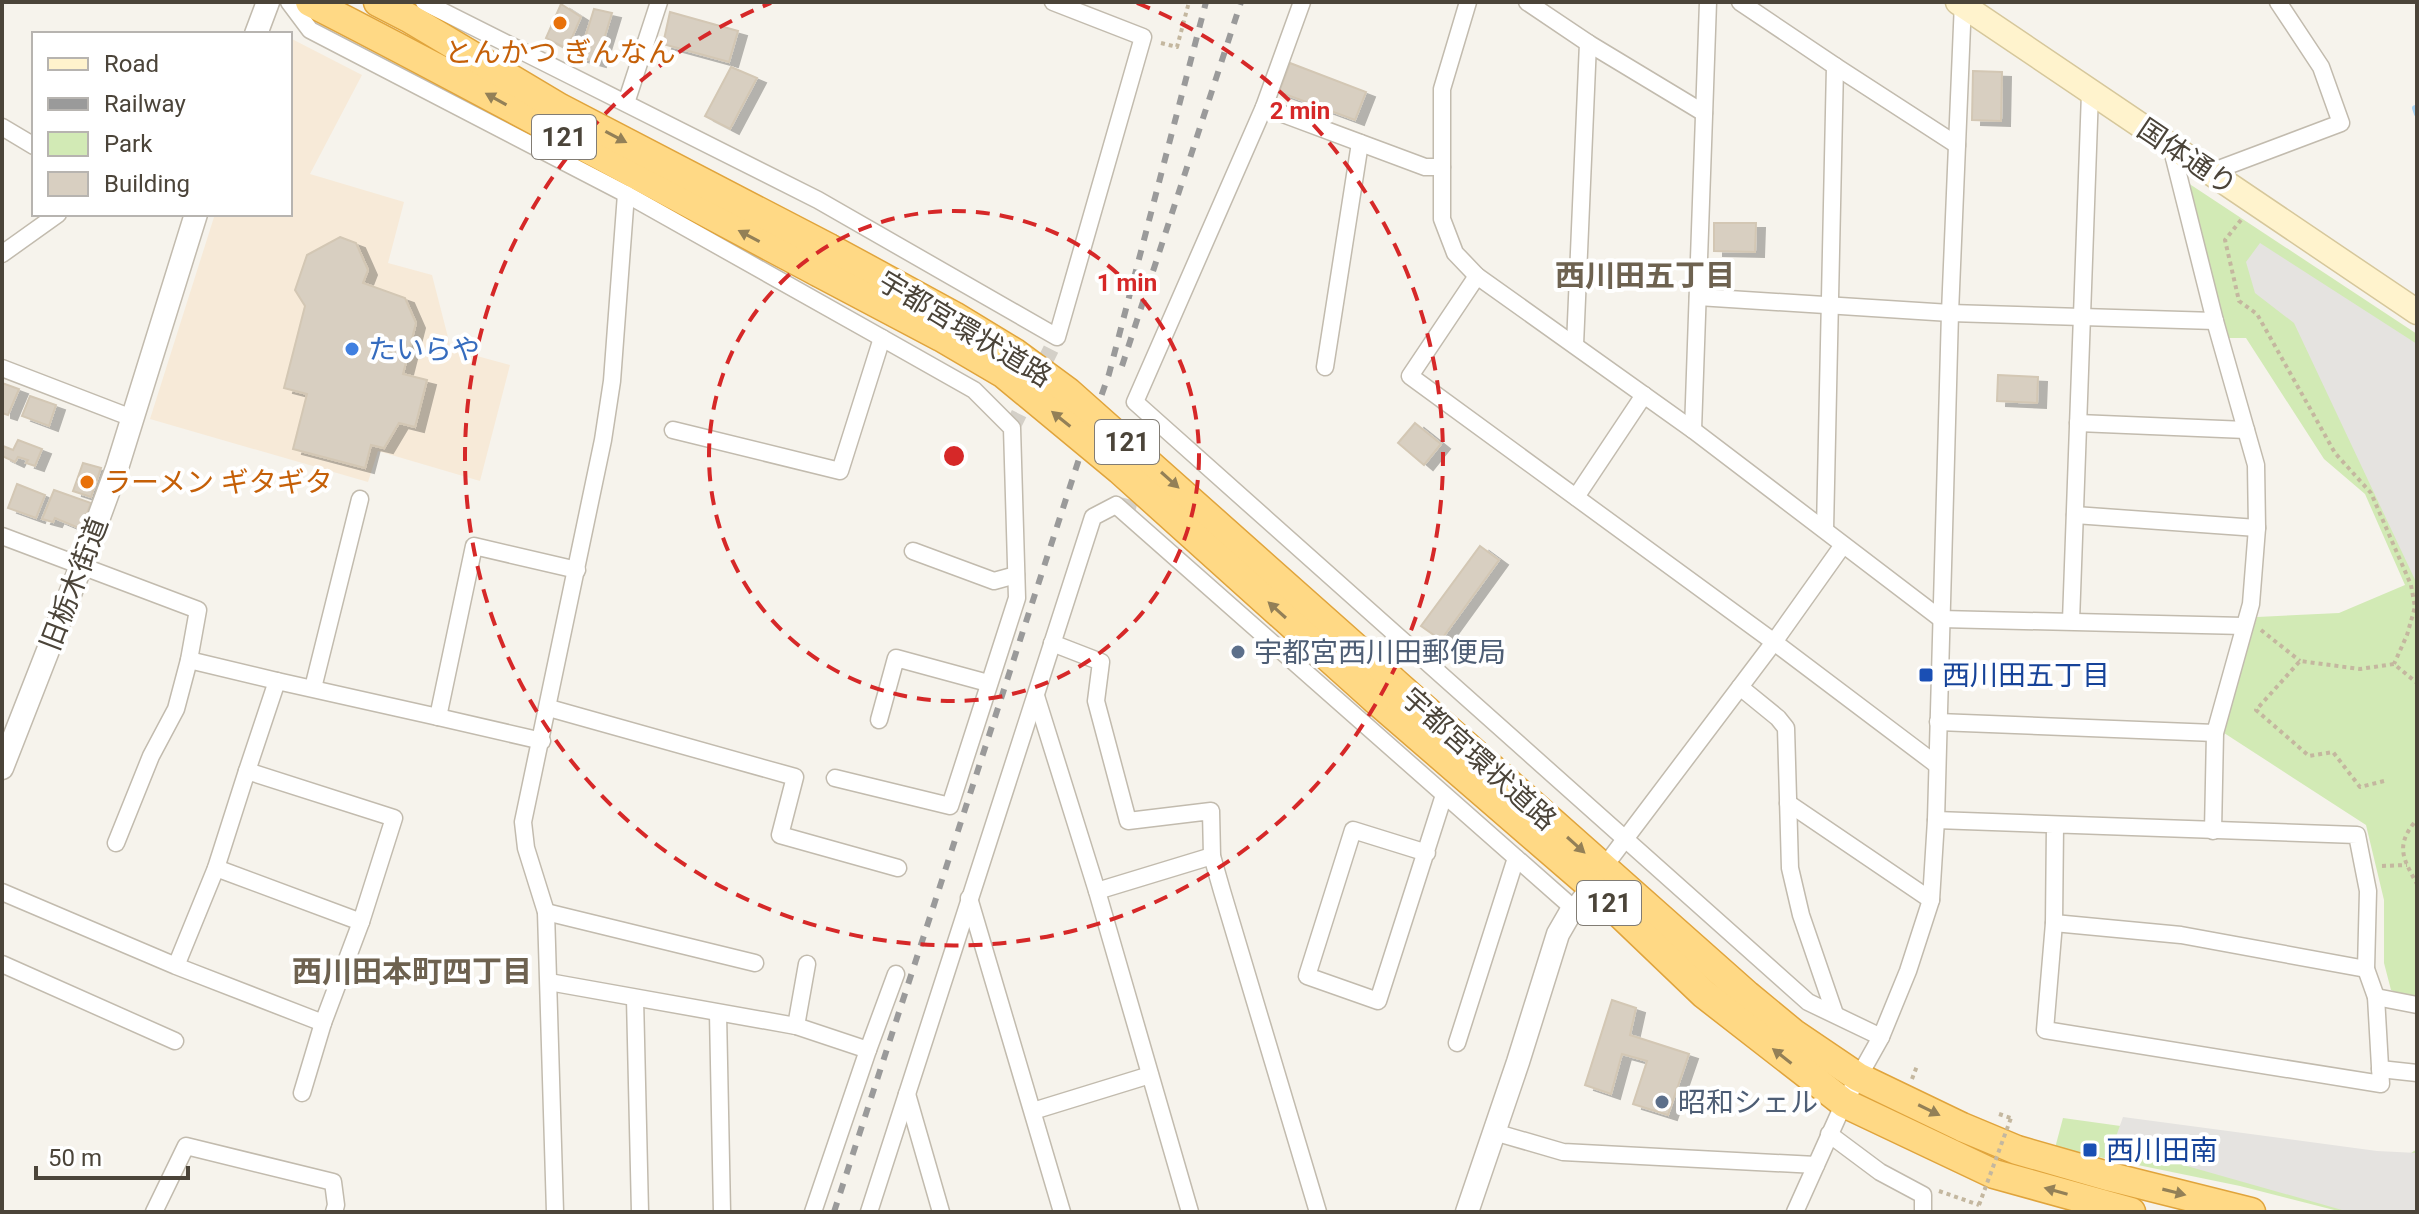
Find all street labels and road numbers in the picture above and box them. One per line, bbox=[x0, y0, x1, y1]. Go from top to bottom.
street label: 国体通り bbox=[2131, 112, 2243, 202]
road number: 121 bbox=[532, 115, 596, 159]
street label: 宇都宮環状道路 bbox=[872, 264, 1058, 394]
road number: 121 bbox=[1095, 420, 1159, 464]
street label: 旧栃木街道 bbox=[34, 513, 114, 655]
street label: 宇都宮環状道路 bbox=[1395, 681, 1563, 837]
road number: 121 bbox=[1577, 881, 1641, 925]

